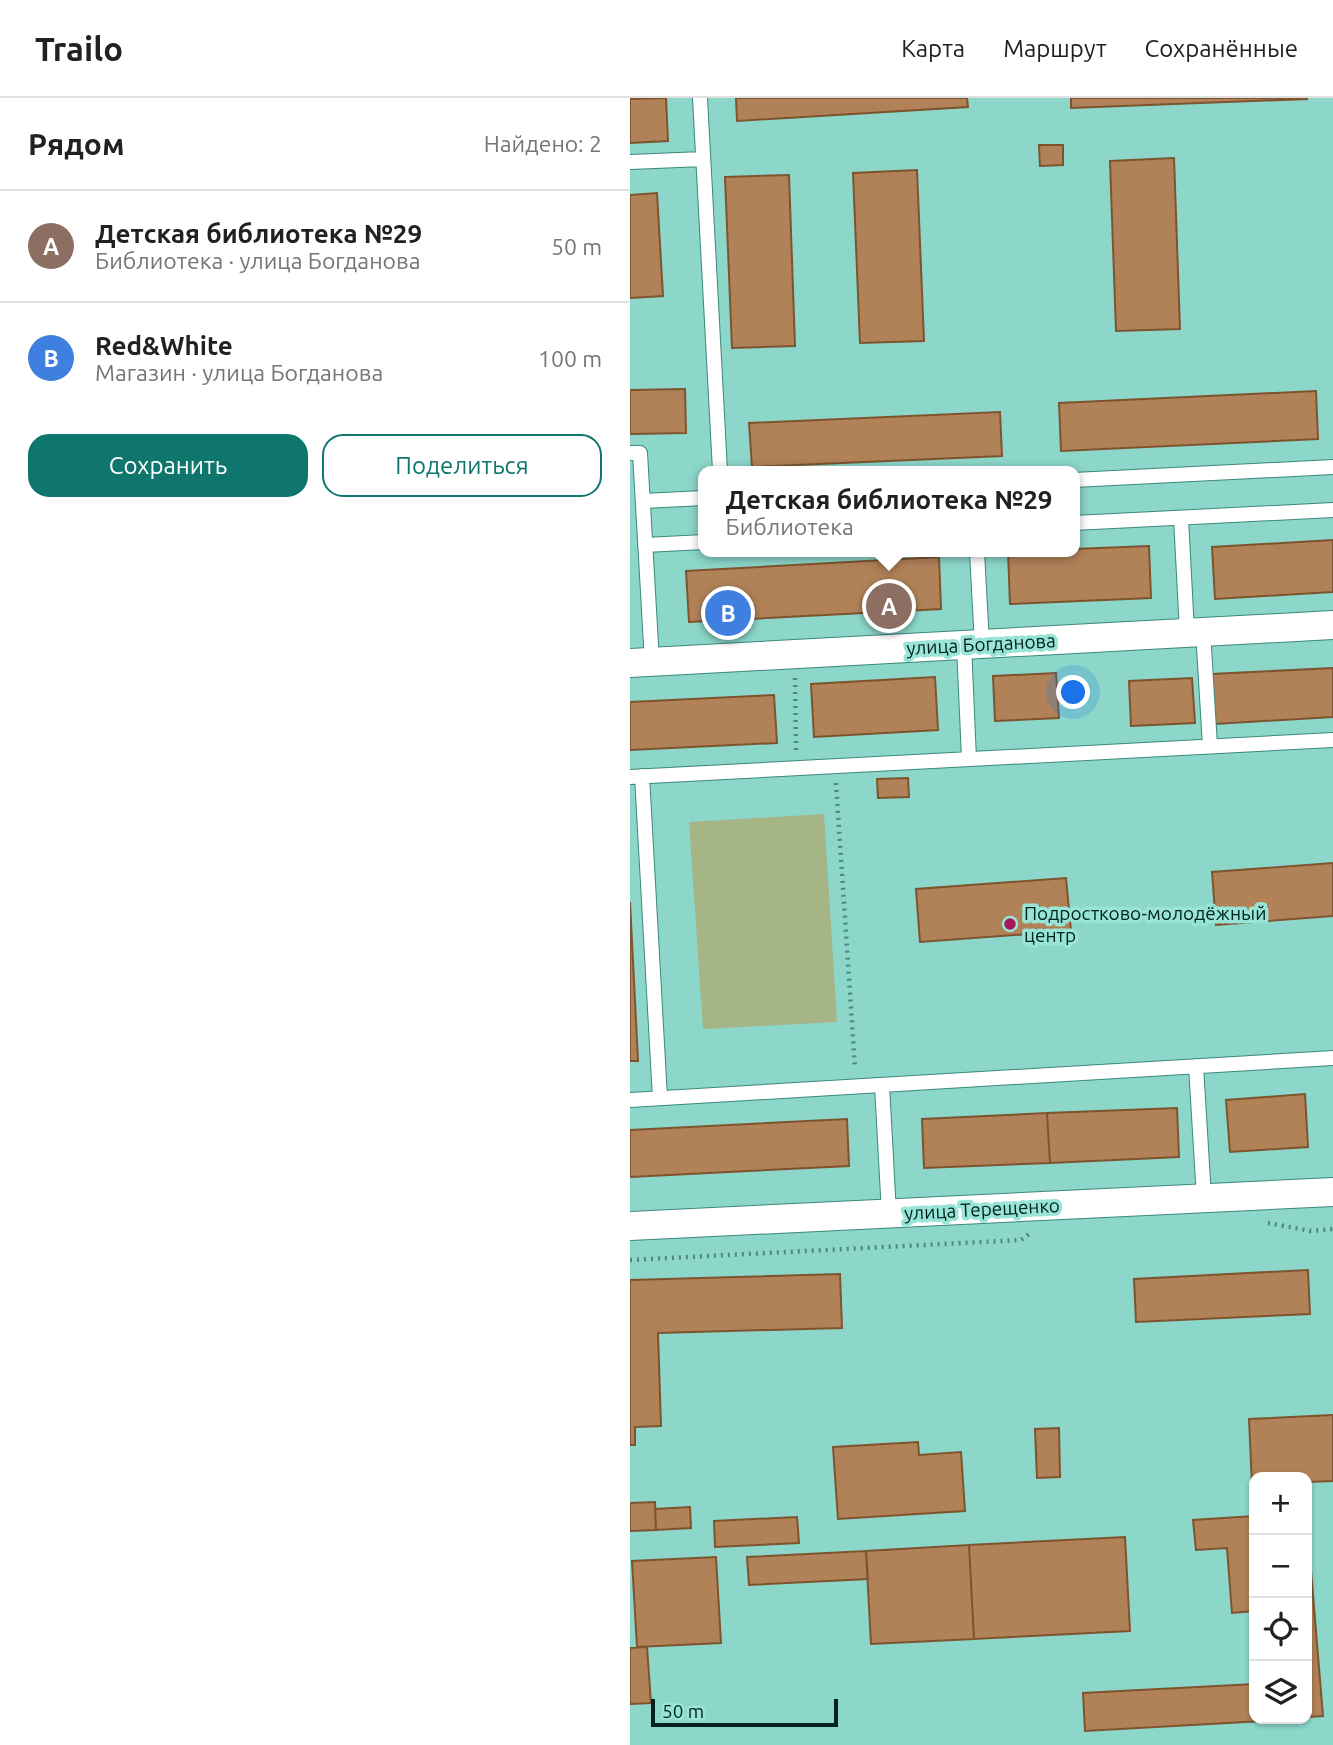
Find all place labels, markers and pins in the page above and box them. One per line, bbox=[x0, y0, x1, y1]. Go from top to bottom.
pin: A bbox=[866, 580, 912, 632]
pin: B bbox=[705, 587, 751, 639]
place label: Подростково-молодёжный центр bbox=[1024, 902, 1266, 946]
marker: Подростково-молодёжный центр bbox=[1002, 916, 1018, 932]

